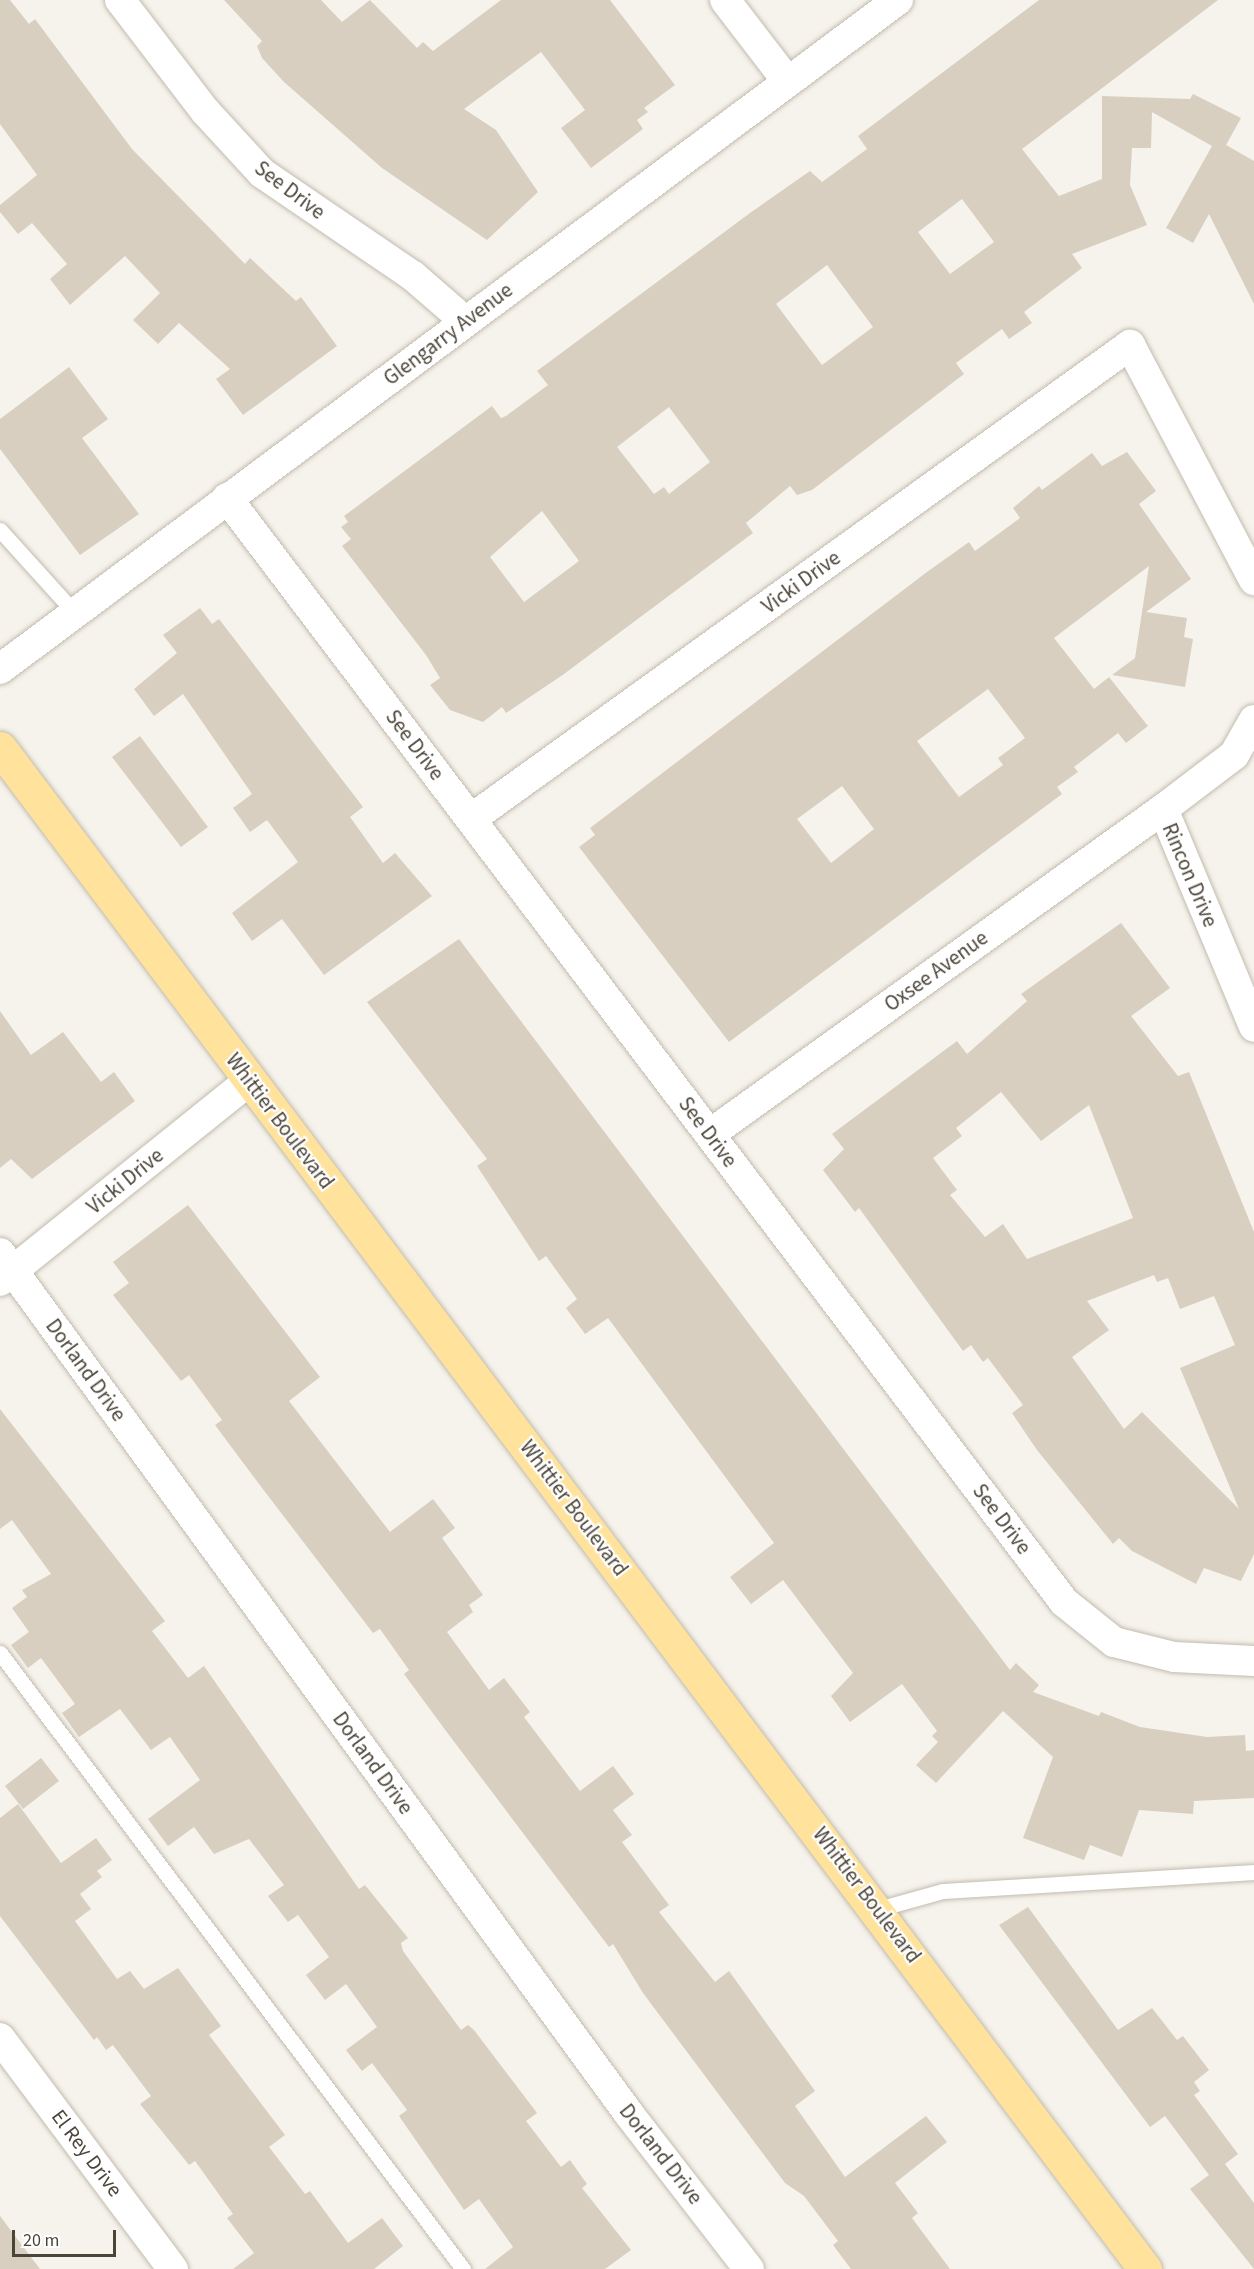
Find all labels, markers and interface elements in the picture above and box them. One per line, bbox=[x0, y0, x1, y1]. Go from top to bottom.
street label: See Drive bbox=[250, 155, 330, 225]
street label: Glengarry Avenue bbox=[379, 277, 517, 391]
street label: Vicki Drive bbox=[757, 545, 845, 619]
street label: See Drive bbox=[380, 705, 450, 785]
street label: Rincon Drive bbox=[1157, 819, 1223, 931]
street label: Oxsee Avenue bbox=[879, 925, 993, 1017]
street label: Whittier Boulevard bbox=[221, 1048, 339, 1194]
street label: See Drive bbox=[673, 1092, 743, 1172]
street label: Vicki Drive bbox=[82, 1143, 168, 1219]
street label: Dorland Drive bbox=[40, 1314, 132, 1426]
street label: Whittier Boulevard bbox=[515, 1435, 633, 1581]
street label: See Drive bbox=[967, 1479, 1037, 1559]
street label: Dorland Drive bbox=[327, 1707, 419, 1819]
street label: Whittier Boulevard bbox=[808, 1822, 926, 1968]
street label: Dorland Drive bbox=[614, 2099, 708, 2209]
street label: El Rey Drive bbox=[46, 2105, 128, 2201]
scale bar bbox=[15, 2218, 118, 2256]
text: 20 m bbox=[23, 2228, 59, 2253]

